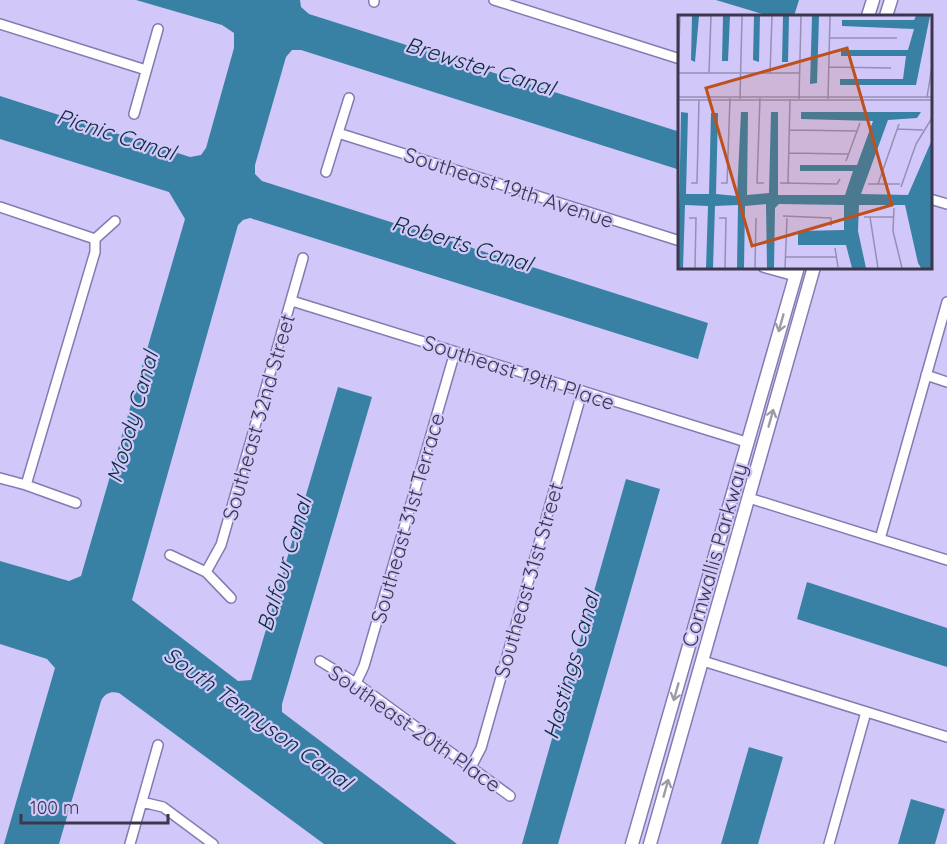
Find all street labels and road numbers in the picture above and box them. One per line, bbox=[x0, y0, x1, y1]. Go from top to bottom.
street label: Southeast 19th Avenue bbox=[401, 141, 617, 233]
street label: Southeast 32nd Street bbox=[216, 311, 300, 523]
street label: Southeast 19th Place bbox=[420, 329, 618, 415]
street label: Southeast 31st Terrace bbox=[364, 410, 450, 626]
street label: Cornwallis Parkway bbox=[675, 460, 753, 650]
street label: Southeast 31st Street bbox=[488, 479, 568, 681]
street label: Southeast 20th Place bbox=[324, 659, 506, 797]

